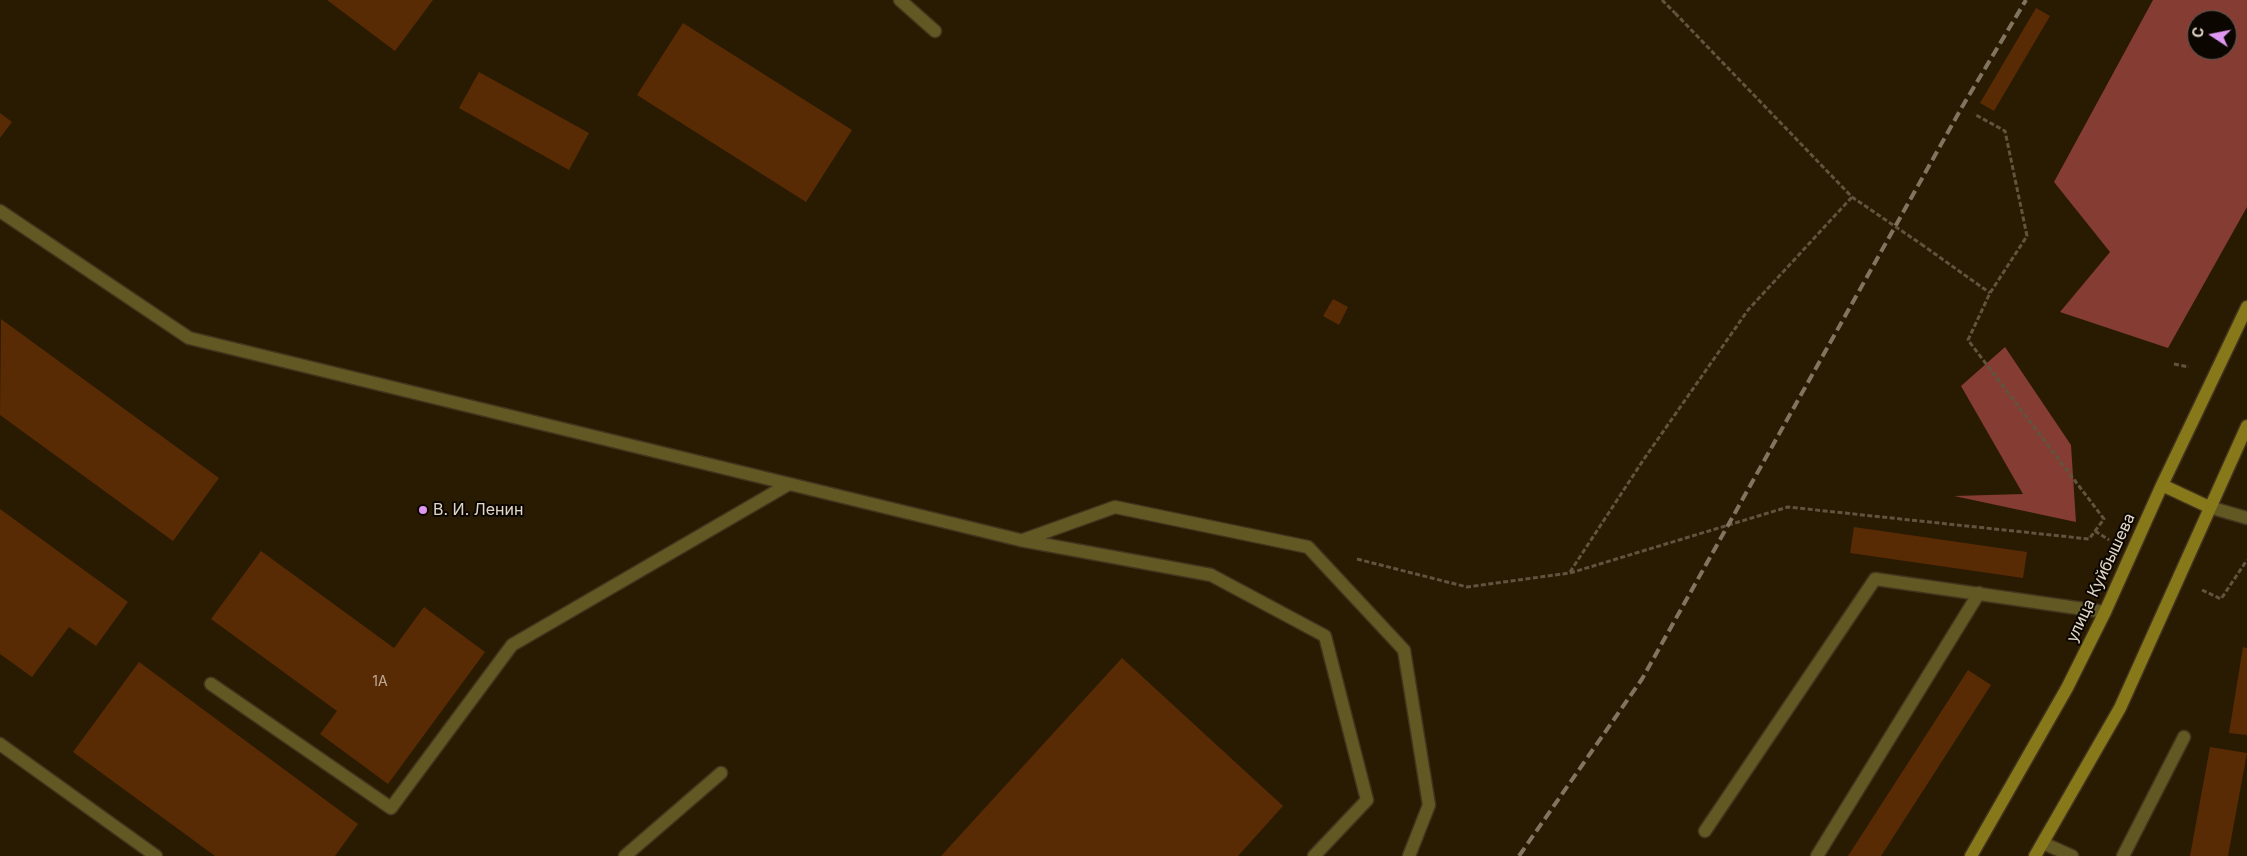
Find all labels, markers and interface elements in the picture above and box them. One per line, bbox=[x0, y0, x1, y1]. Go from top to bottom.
north arrow bbox=[2187, 10, 2237, 60]
text: С bbox=[2188, 26, 2207, 39]
place label: В. И. Ленин bbox=[433, 500, 523, 520]
marker: В. И. Ленин bbox=[417, 504, 429, 516]
street label: улица Куйбышева bbox=[2063, 510, 2139, 646]
house number: 1А bbox=[372, 674, 388, 690]

